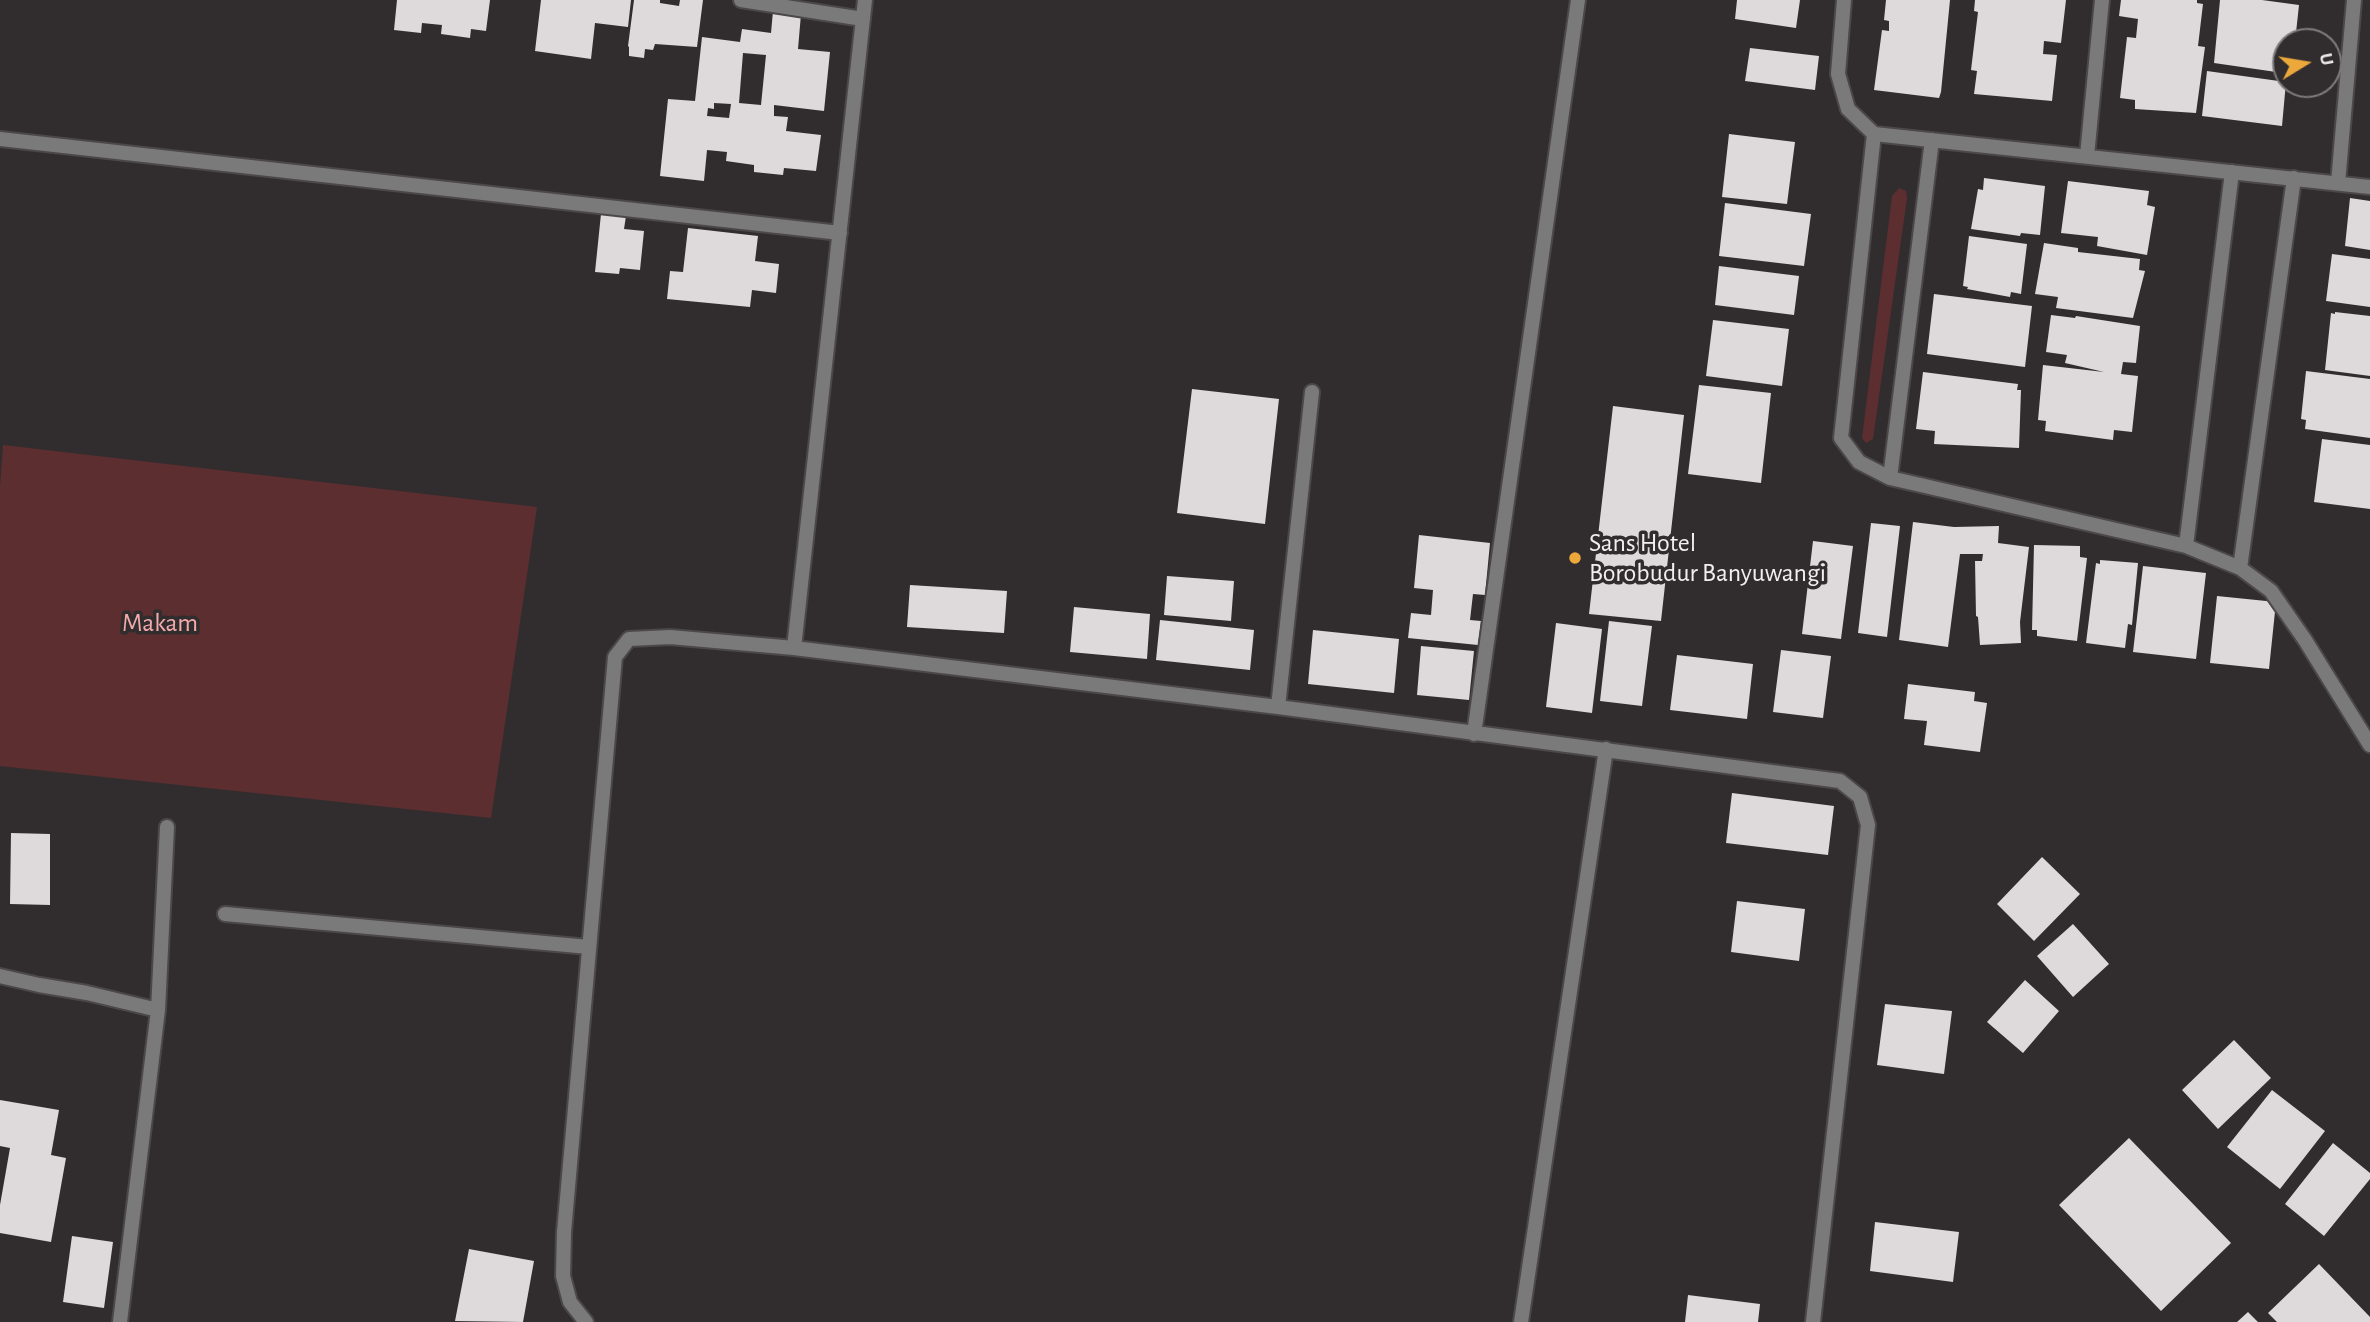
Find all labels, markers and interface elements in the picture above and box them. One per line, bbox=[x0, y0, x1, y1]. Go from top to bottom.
north arrow bbox=[2272, 28, 2342, 98]
text: U bbox=[2316, 52, 2337, 67]
place label: Sans Hotel Borobudur Banyuwangi bbox=[1589, 527, 1826, 588]
marker: Sans Hotel Borobudur Banyuwangi bbox=[1567, 550, 1583, 566]
park label: Makam bbox=[122, 607, 198, 639]

